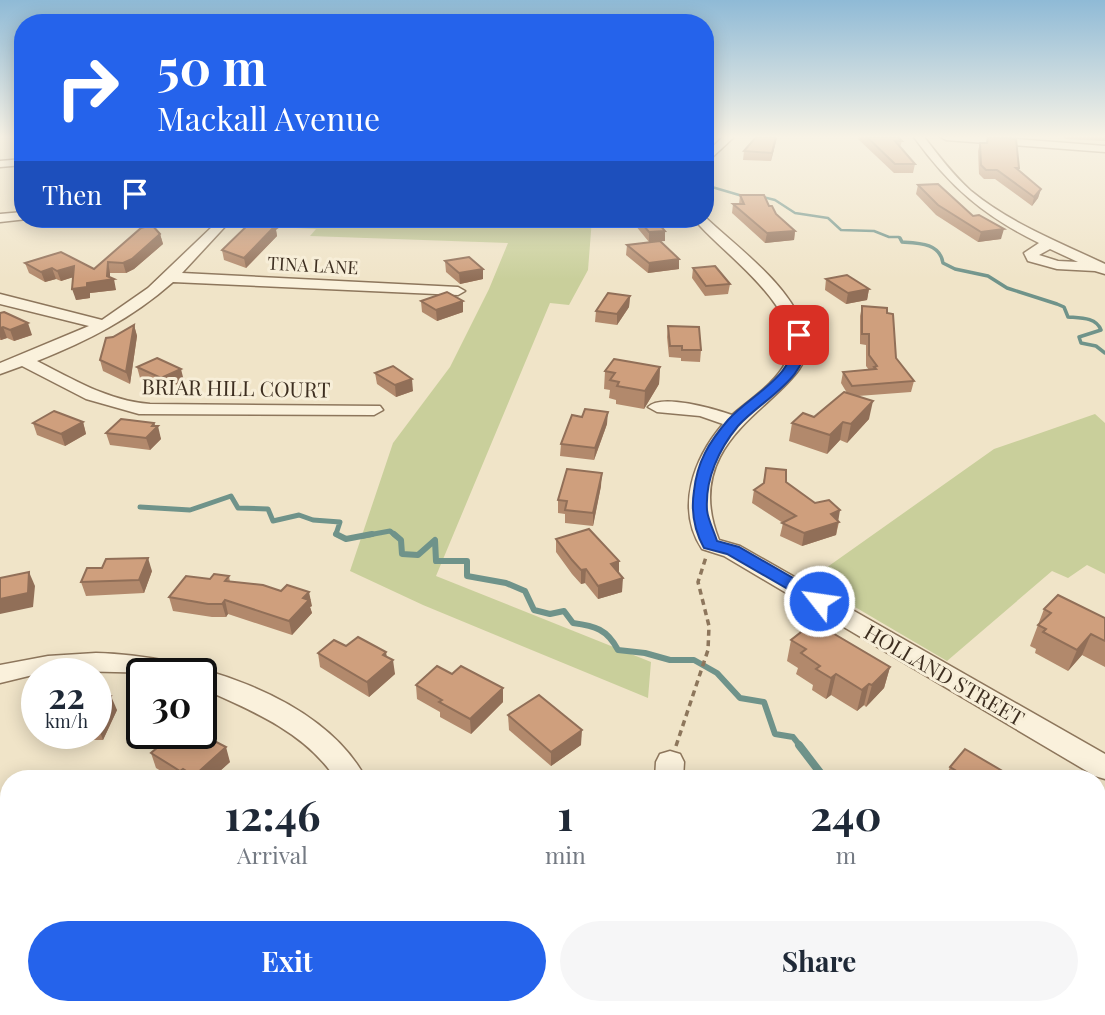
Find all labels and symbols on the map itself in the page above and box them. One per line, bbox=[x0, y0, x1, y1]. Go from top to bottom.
street label: TINA LANE bbox=[267, 251, 359, 279]
pin bbox=[769, 305, 829, 365]
street label: BRIAR HILL COURT bbox=[141, 371, 331, 403]
position arrow bbox=[782, 564, 856, 638]
street label: HOLLAND STREET bbox=[860, 617, 1030, 731]
speed limit sign: 30 bbox=[126, 658, 217, 749]

